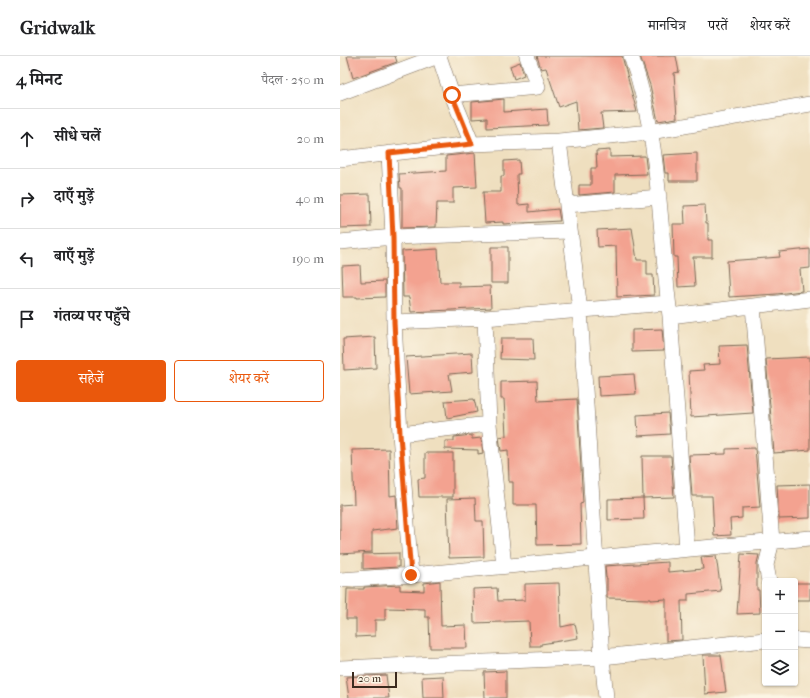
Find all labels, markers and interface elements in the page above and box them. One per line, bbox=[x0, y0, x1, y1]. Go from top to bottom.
text: Gridwalk bbox=[20, 17, 95, 39]
text: मानचित्र bbox=[648, 17, 686, 34]
text: परतें bbox=[708, 17, 728, 34]
text: शेयर करें bbox=[750, 17, 790, 34]
text: 4 मिनट bbox=[16, 69, 62, 89]
text: पैदल · 250 m bbox=[262, 72, 324, 87]
route start bbox=[443, 86, 461, 104]
text: सीधे चलें bbox=[54, 127, 101, 145]
icon: ahead bbox=[16, 128, 38, 150]
text: 20 m bbox=[297, 131, 324, 146]
text: दाएँ मुड़ें bbox=[54, 187, 94, 205]
icon: right bbox=[16, 188, 38, 210]
text: 40 m bbox=[296, 191, 324, 206]
text: बाएँ मुड़ें bbox=[54, 247, 94, 265]
icon: left bbox=[16, 248, 38, 270]
text: 190 m bbox=[292, 251, 324, 266]
text: गंतव्य पर पहुँचे bbox=[54, 307, 130, 325]
icon: arrive bbox=[16, 308, 38, 330]
button: सहेजें bbox=[16, 360, 166, 402]
button: शेयर करें bbox=[174, 360, 324, 402]
route end bbox=[402, 566, 420, 584]
map controls bbox=[762, 578, 798, 686]
button: + bbox=[762, 578, 798, 614]
button: − bbox=[762, 614, 798, 650]
button: layers bbox=[762, 650, 798, 686]
scale bar bbox=[352, 670, 397, 689]
text: 20 m bbox=[358, 672, 381, 685]

